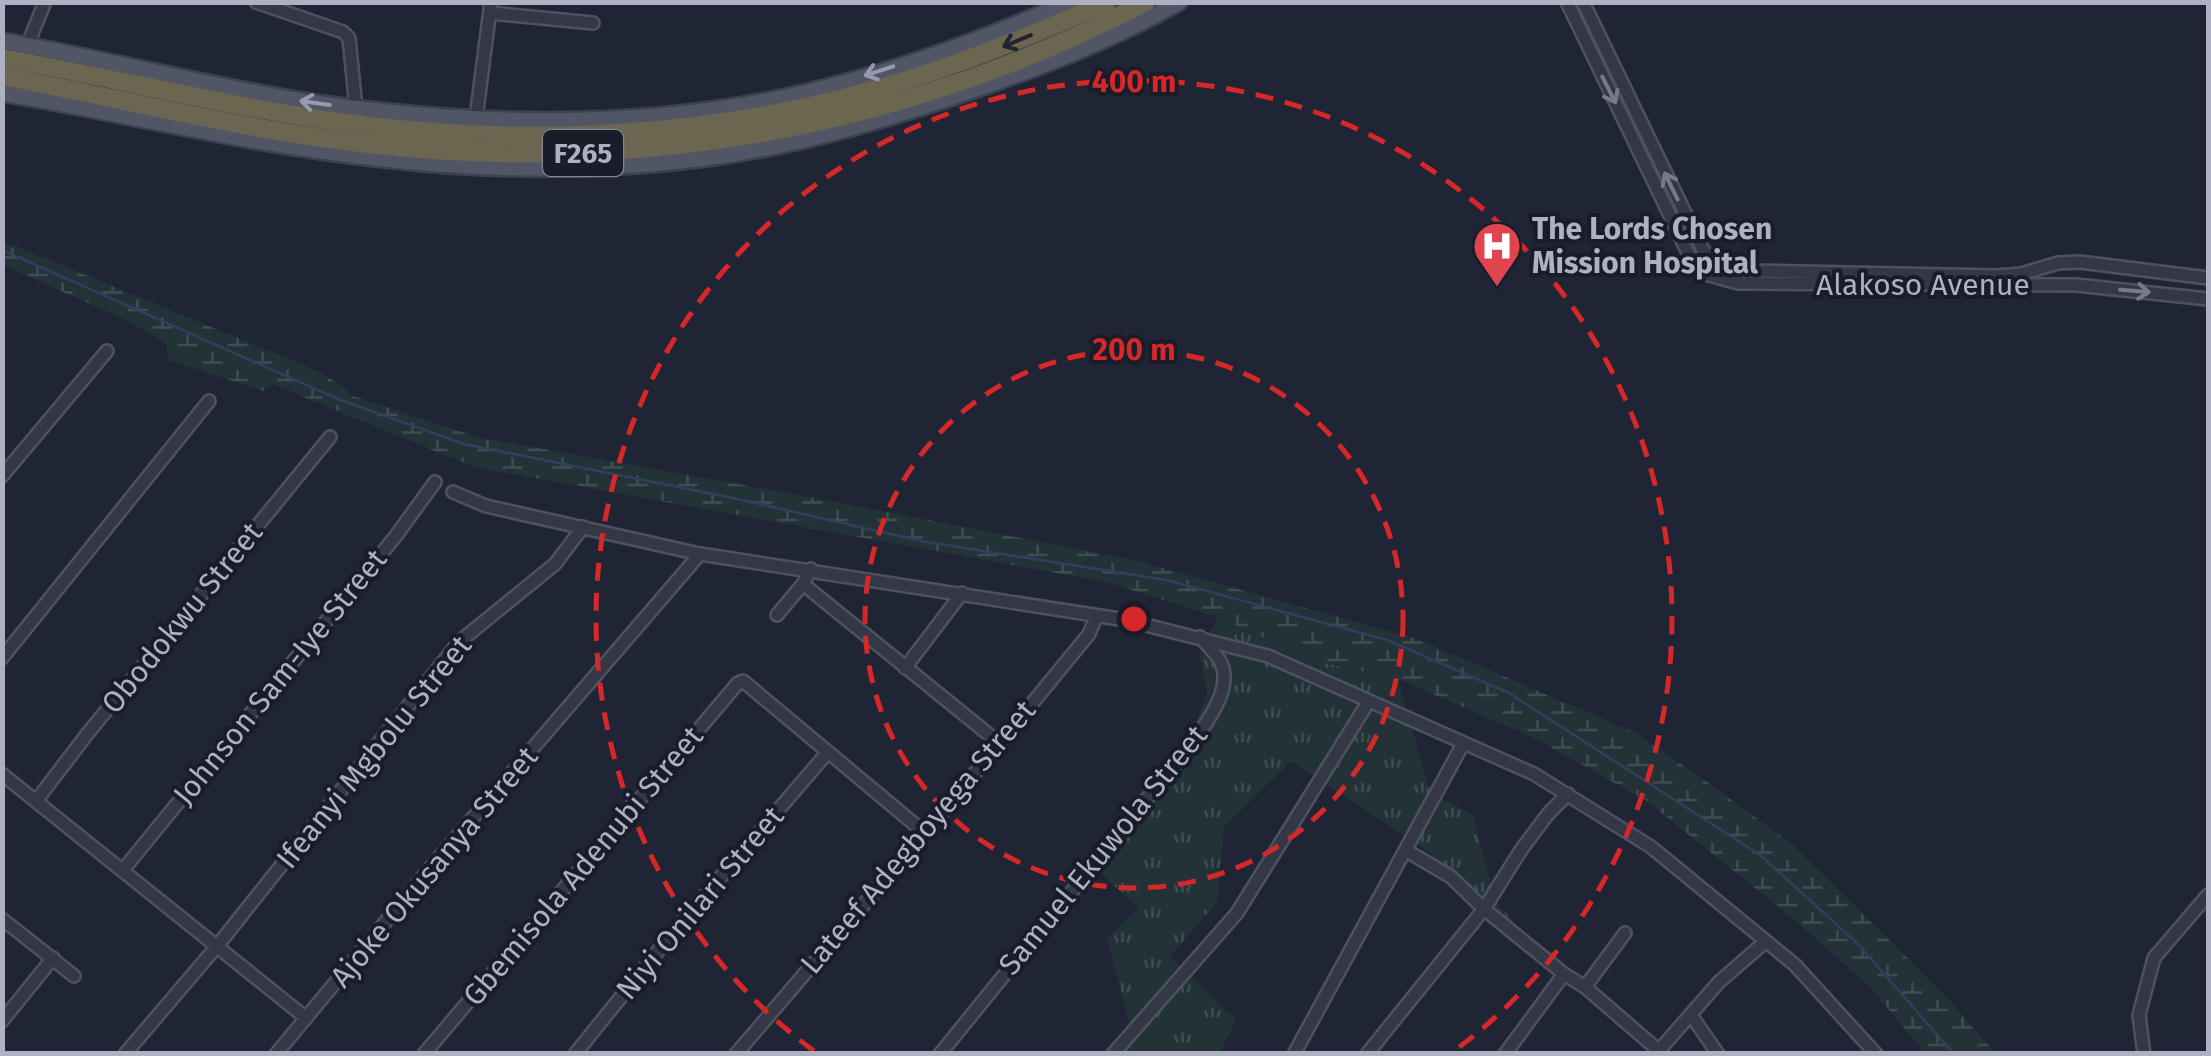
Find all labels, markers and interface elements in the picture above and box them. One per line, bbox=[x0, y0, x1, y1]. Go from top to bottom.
one-way arrow bbox=[1002, 33, 1033, 51]
one-way arrow bbox=[864, 64, 895, 82]
text: 400 m bbox=[1092, 64, 1176, 100]
one-way arrow bbox=[1600, 75, 1619, 105]
one-way arrow bbox=[299, 93, 331, 111]
road number: F265 bbox=[543, 130, 623, 176]
one-way arrow bbox=[1660, 172, 1679, 202]
place label: The Lords Chosen Mission Hospital bbox=[1532, 211, 1772, 281]
hospital icon: The Lords Chosen Mission Hospital bbox=[1471, 220, 1523, 288]
street label: Alakoso Avenue bbox=[1816, 267, 2030, 303]
one-way arrow bbox=[2118, 281, 2150, 300]
text: 200 m bbox=[1092, 332, 1176, 368]
street label: Obodokwu Street bbox=[94, 515, 270, 721]
street label: Johnson Sam-Iye Street bbox=[166, 542, 394, 812]
centre of rings bbox=[1116, 601, 1152, 637]
street label: Ifeanyi Mgbolu Street bbox=[269, 628, 479, 876]
street label: Lateef Adegboyega Street bbox=[793, 693, 1043, 981]
street label: Samuel Ekuwola Street bbox=[991, 718, 1215, 982]
street label: Gbemisola Adenubi Street bbox=[455, 719, 711, 1013]
street label: Ajoke Okusanya Street bbox=[323, 739, 545, 995]
street label: Niyi Onilari Street bbox=[609, 799, 791, 1007]

